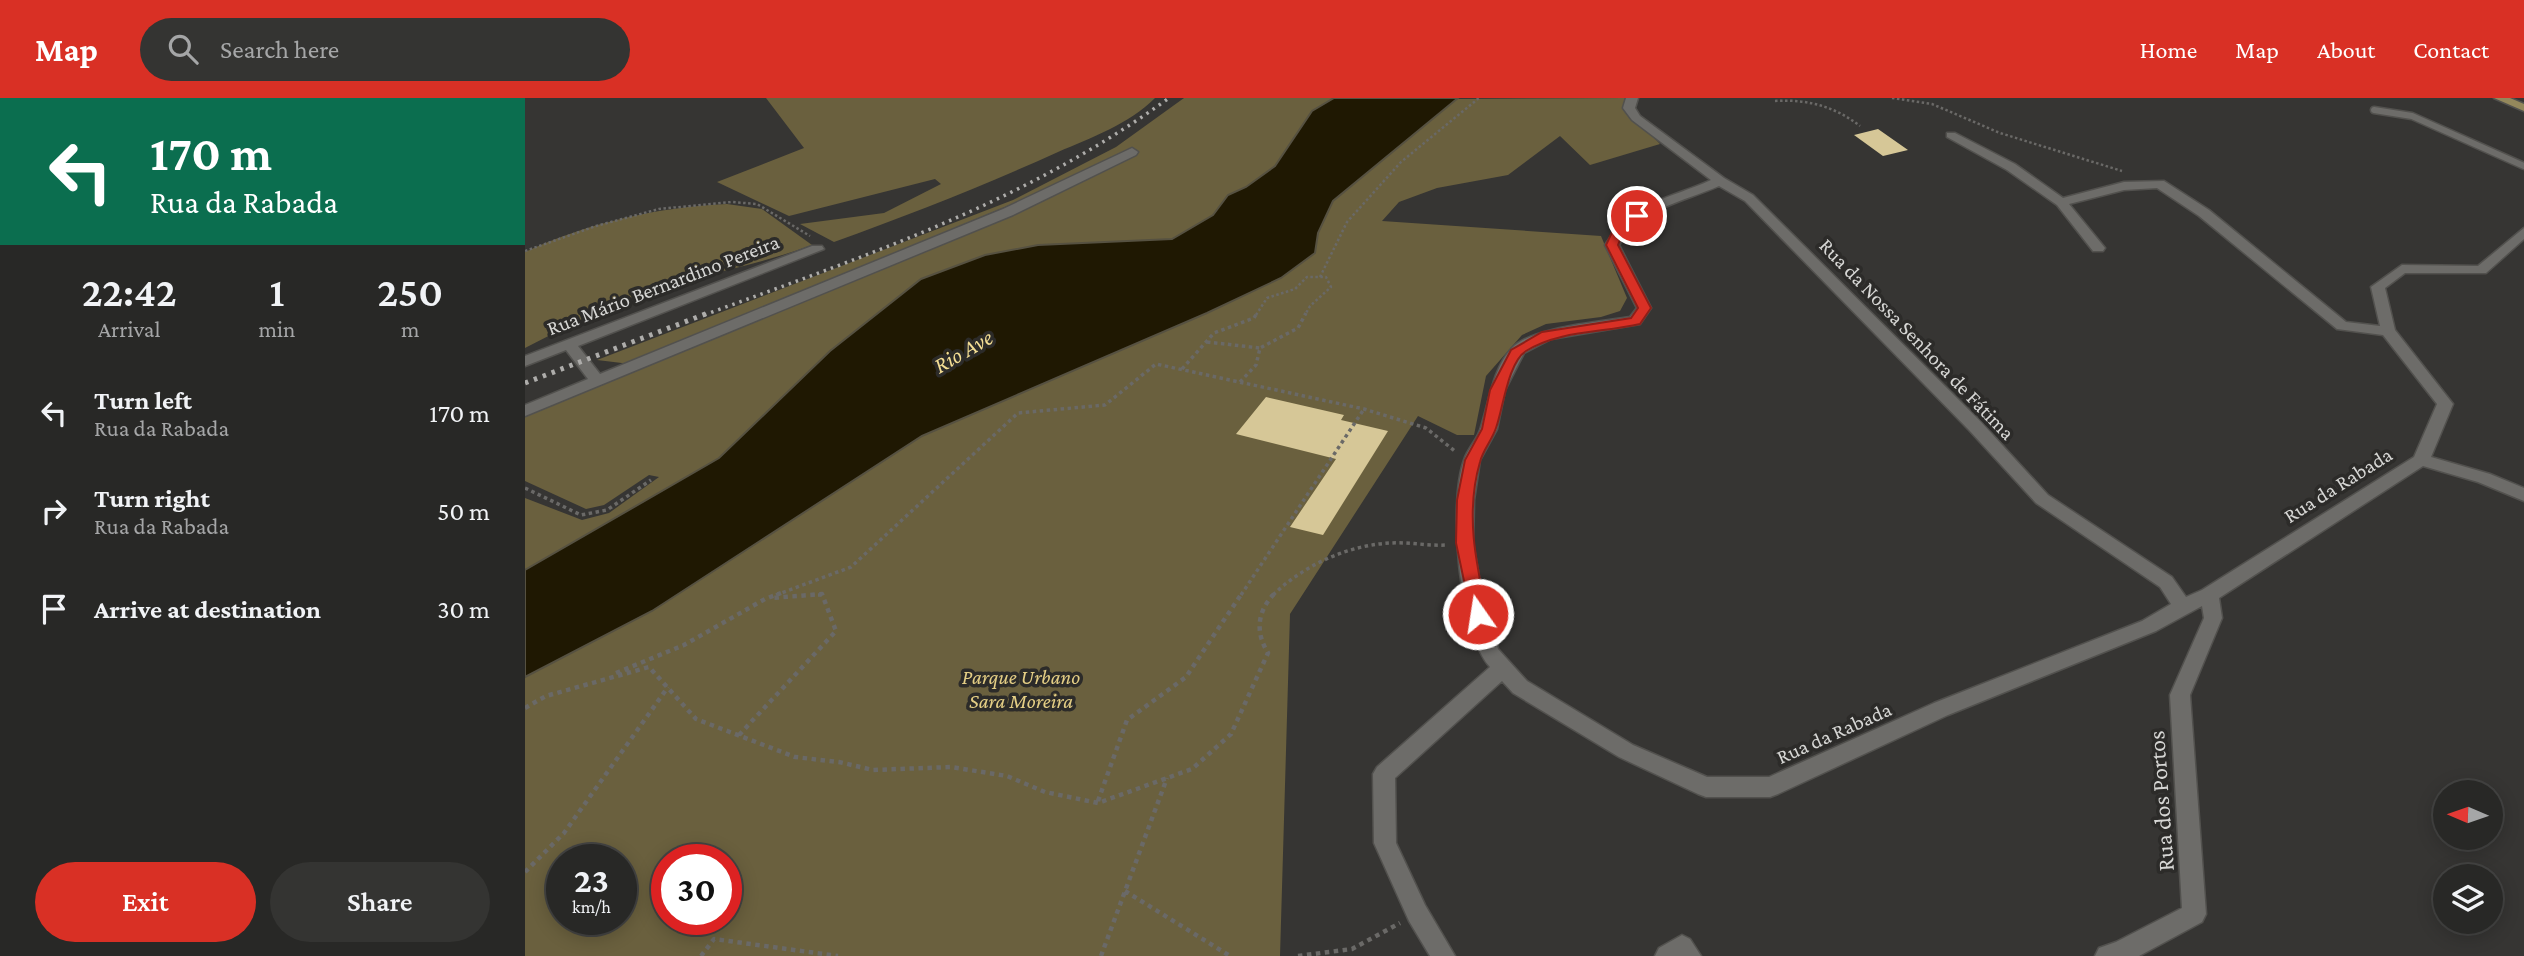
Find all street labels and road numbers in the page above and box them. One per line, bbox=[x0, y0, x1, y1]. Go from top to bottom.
street label: Rua Mário Bernardino Pereira bbox=[543, 229, 783, 340]
street label: Rua da Nossa Senhora de Fátima bbox=[1814, 233, 2020, 445]
street label: Rua da Rabada bbox=[2279, 442, 2397, 528]
street label: Rua da Rabada bbox=[1773, 697, 1895, 769]
street label: Rua dos Portos bbox=[2142, 730, 2179, 872]

